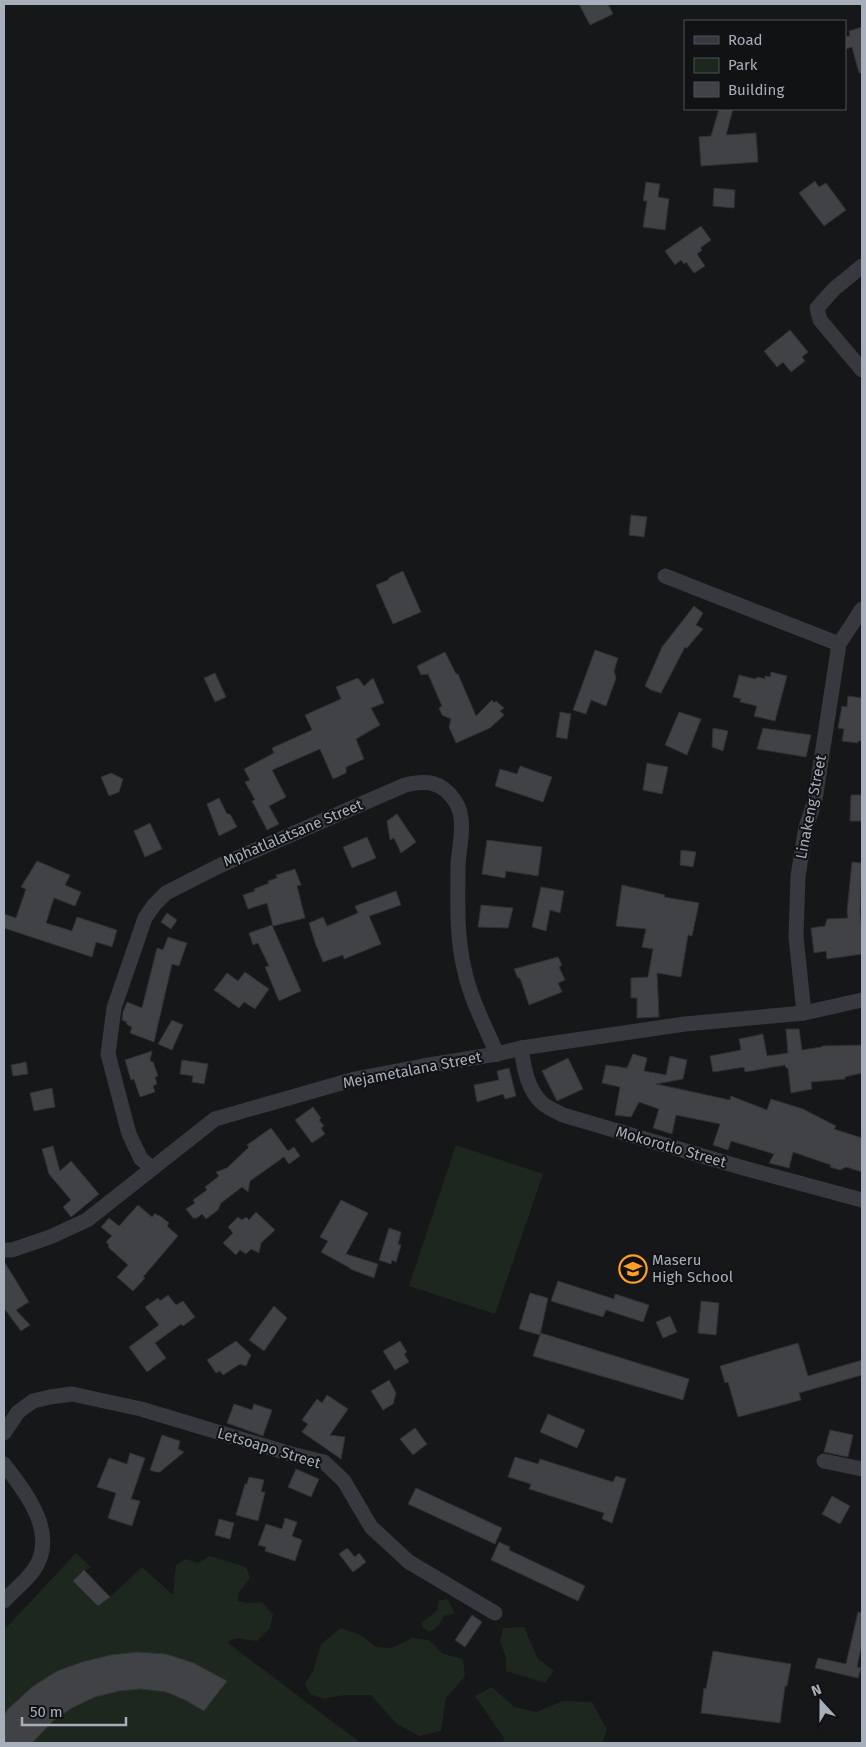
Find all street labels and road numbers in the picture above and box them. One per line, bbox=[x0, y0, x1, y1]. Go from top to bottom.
street label: Linakeng Street bbox=[792, 753, 830, 861]
street label: Mphatlalatsane Street bbox=[221, 795, 366, 871]
street label: Mejametalana Street bbox=[341, 1048, 483, 1092]
street label: Mokorotlo Street bbox=[614, 1123, 729, 1172]
street label: Letsoapo Street bbox=[215, 1424, 323, 1472]

